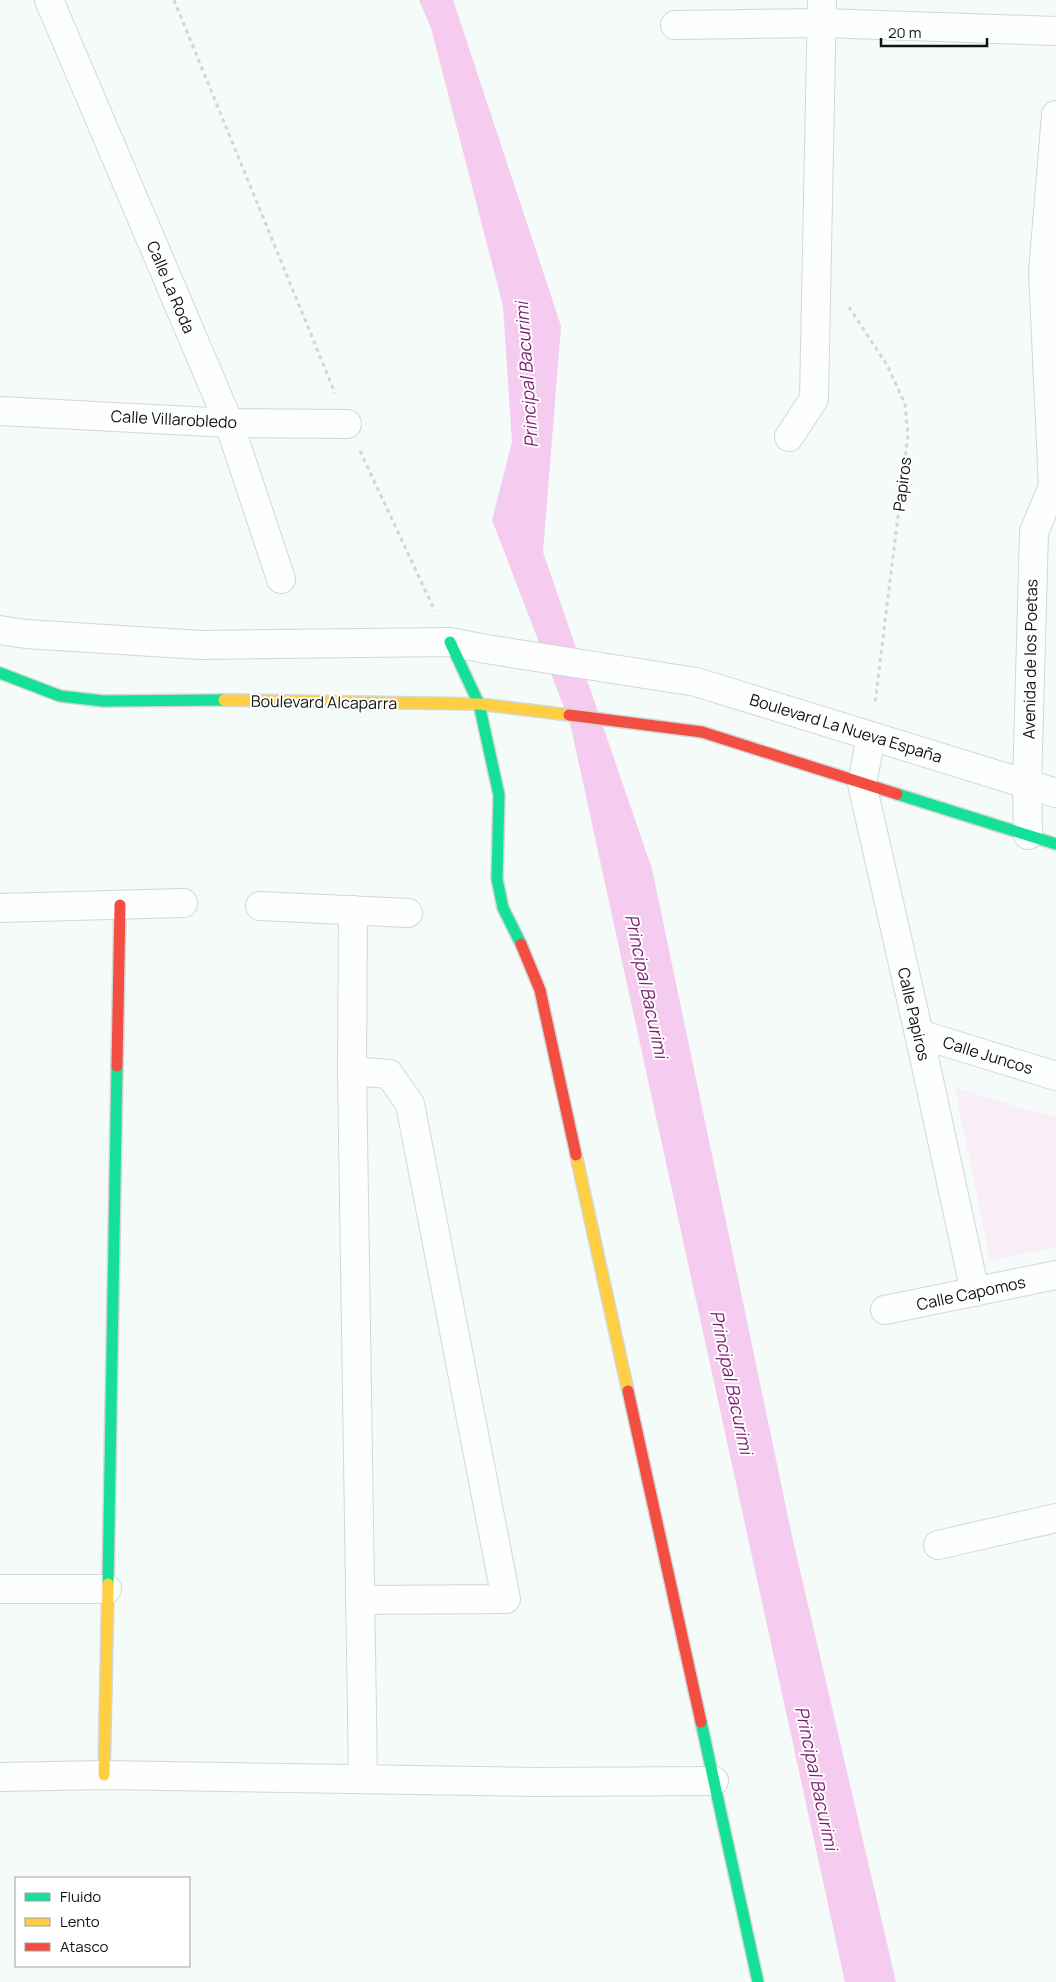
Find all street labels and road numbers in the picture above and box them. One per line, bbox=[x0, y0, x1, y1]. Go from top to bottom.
street label: Calle La Roda bbox=[142, 237, 200, 337]
street label: Calle Villarobledo bbox=[110, 405, 238, 433]
street label: Papiros bbox=[888, 455, 916, 513]
street label: Avenida de los Poetas bbox=[1018, 579, 1042, 739]
street label: Boulevard La Nueva España bbox=[747, 688, 945, 768]
street label: Boulevard Alcaparra bbox=[251, 690, 397, 714]
street label: Calle Papiros bbox=[893, 965, 935, 1063]
street label: Calle Juncos bbox=[940, 1031, 1036, 1079]
street label: Calle Capomos bbox=[914, 1271, 1028, 1315]

